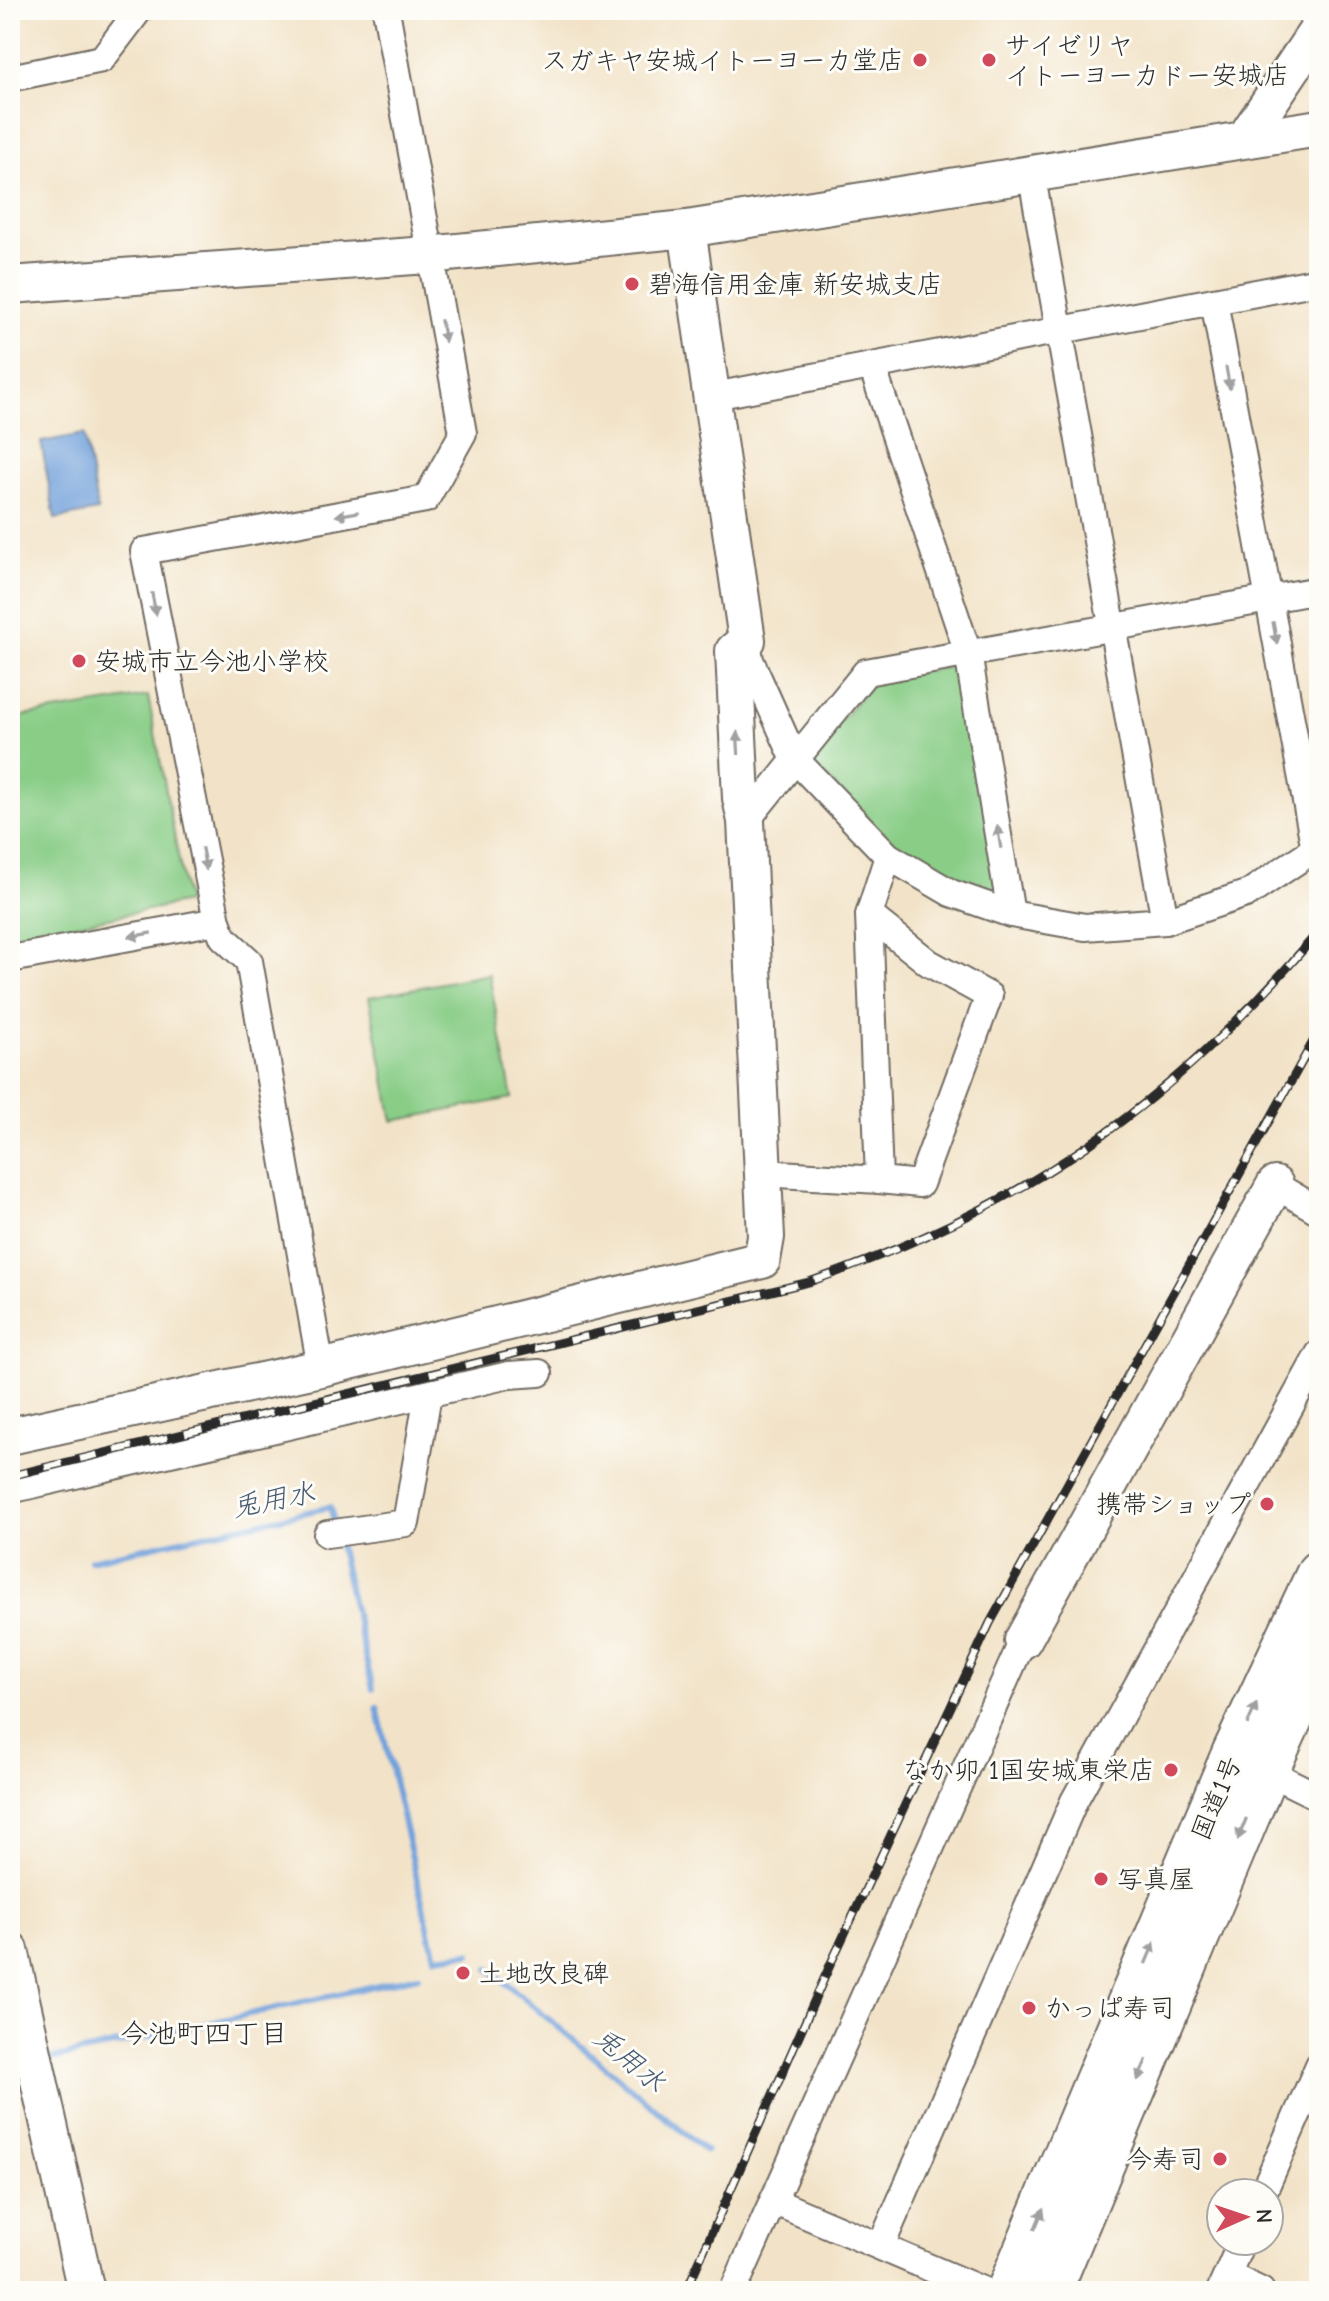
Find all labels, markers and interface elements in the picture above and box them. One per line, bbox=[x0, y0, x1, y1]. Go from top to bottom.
place label: サイゼリヤ イトーヨーカドー安城店 bbox=[1005, 31, 1289, 91]
place label: スガキヤ安城イトーヨーカ堂店 bbox=[542, 46, 904, 76]
marker: スガキヤ安城イトーヨーカ堂店 bbox=[911, 51, 929, 69]
marker: サイゼリヤ イトーヨーカドー安城店 bbox=[980, 51, 998, 69]
place label: 碧海信用金庫 新安城支店 bbox=[648, 270, 943, 300]
marker: 碧海信用金庫 新安城支店 bbox=[623, 275, 641, 293]
one-way arrow bbox=[437, 319, 450, 344]
one-way arrow bbox=[1223, 365, 1235, 390]
one-way arrow bbox=[334, 508, 359, 520]
one-way arrow bbox=[149, 592, 161, 617]
one-way arrow bbox=[1270, 621, 1282, 646]
place label: 安城市立今池小学校 bbox=[95, 647, 329, 677]
marker: 安城市立今池小学校 bbox=[70, 652, 88, 670]
one-way arrow bbox=[732, 730, 745, 755]
one-way arrow bbox=[992, 824, 1004, 849]
one-way arrow bbox=[199, 847, 211, 872]
one-way arrow bbox=[127, 930, 152, 942]
water label: 兎用水 bbox=[229, 1476, 317, 1524]
place label: 携帯ショップ bbox=[1096, 1490, 1251, 1520]
marker: 携帯ショップ bbox=[1258, 1495, 1276, 1513]
one-way arrow bbox=[1245, 1702, 1259, 1726]
street label: 国道1号 bbox=[1186, 1752, 1248, 1845]
place label: なか卯 1国安城東栄店 bbox=[902, 1756, 1155, 1786]
marker: なか卯 1国安城東栄店 bbox=[1162, 1761, 1180, 1779]
one-way arrow bbox=[1235, 1817, 1248, 1841]
place label: 写真屋 bbox=[1117, 1865, 1195, 1895]
marker: 写真屋 bbox=[1092, 1870, 1110, 1888]
one-way arrow bbox=[1144, 1942, 1157, 1965]
place label: 土地改良碑 bbox=[479, 1959, 609, 1989]
marker: 土地改良碑 bbox=[454, 1964, 472, 1982]
place label: かっぱ寿司 bbox=[1045, 1994, 1175, 2024]
marker: かっぱ寿司 bbox=[1020, 1999, 1038, 2017]
district label: 今池町四丁目 bbox=[120, 2018, 288, 2050]
water label: 兎用水 bbox=[587, 2021, 672, 2099]
one-way arrow bbox=[1136, 2058, 1149, 2082]
place label: 今寿司 bbox=[1126, 2145, 1204, 2175]
marker: 今寿司 bbox=[1211, 2150, 1229, 2168]
north arrow bbox=[1205, 2177, 1285, 2257]
one-way arrow bbox=[1033, 2207, 1046, 2231]
text: N bbox=[1251, 2208, 1277, 2224]

